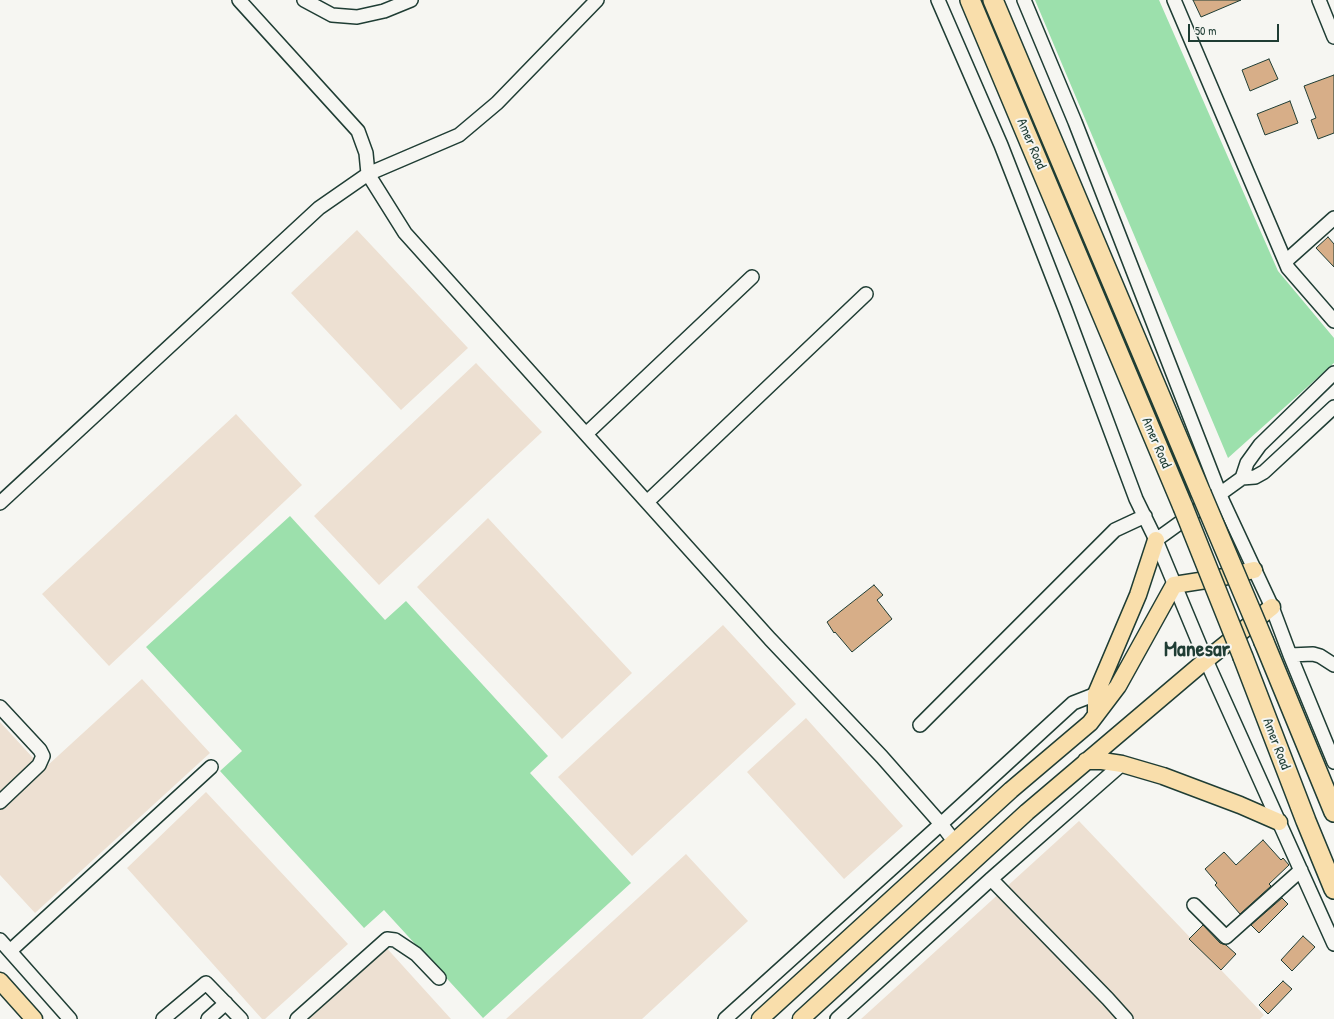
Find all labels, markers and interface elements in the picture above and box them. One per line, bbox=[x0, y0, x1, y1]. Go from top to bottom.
scale bar bbox=[1190, 16, 1281, 42]
text: 50 m bbox=[1195, 22, 1216, 39]
street label: Amer Road bbox=[1013, 116, 1049, 172]
street label: Amer Road bbox=[1138, 415, 1174, 471]
district label: Manesar bbox=[1164, 637, 1230, 663]
street label: Amer Road bbox=[1259, 716, 1293, 772]

